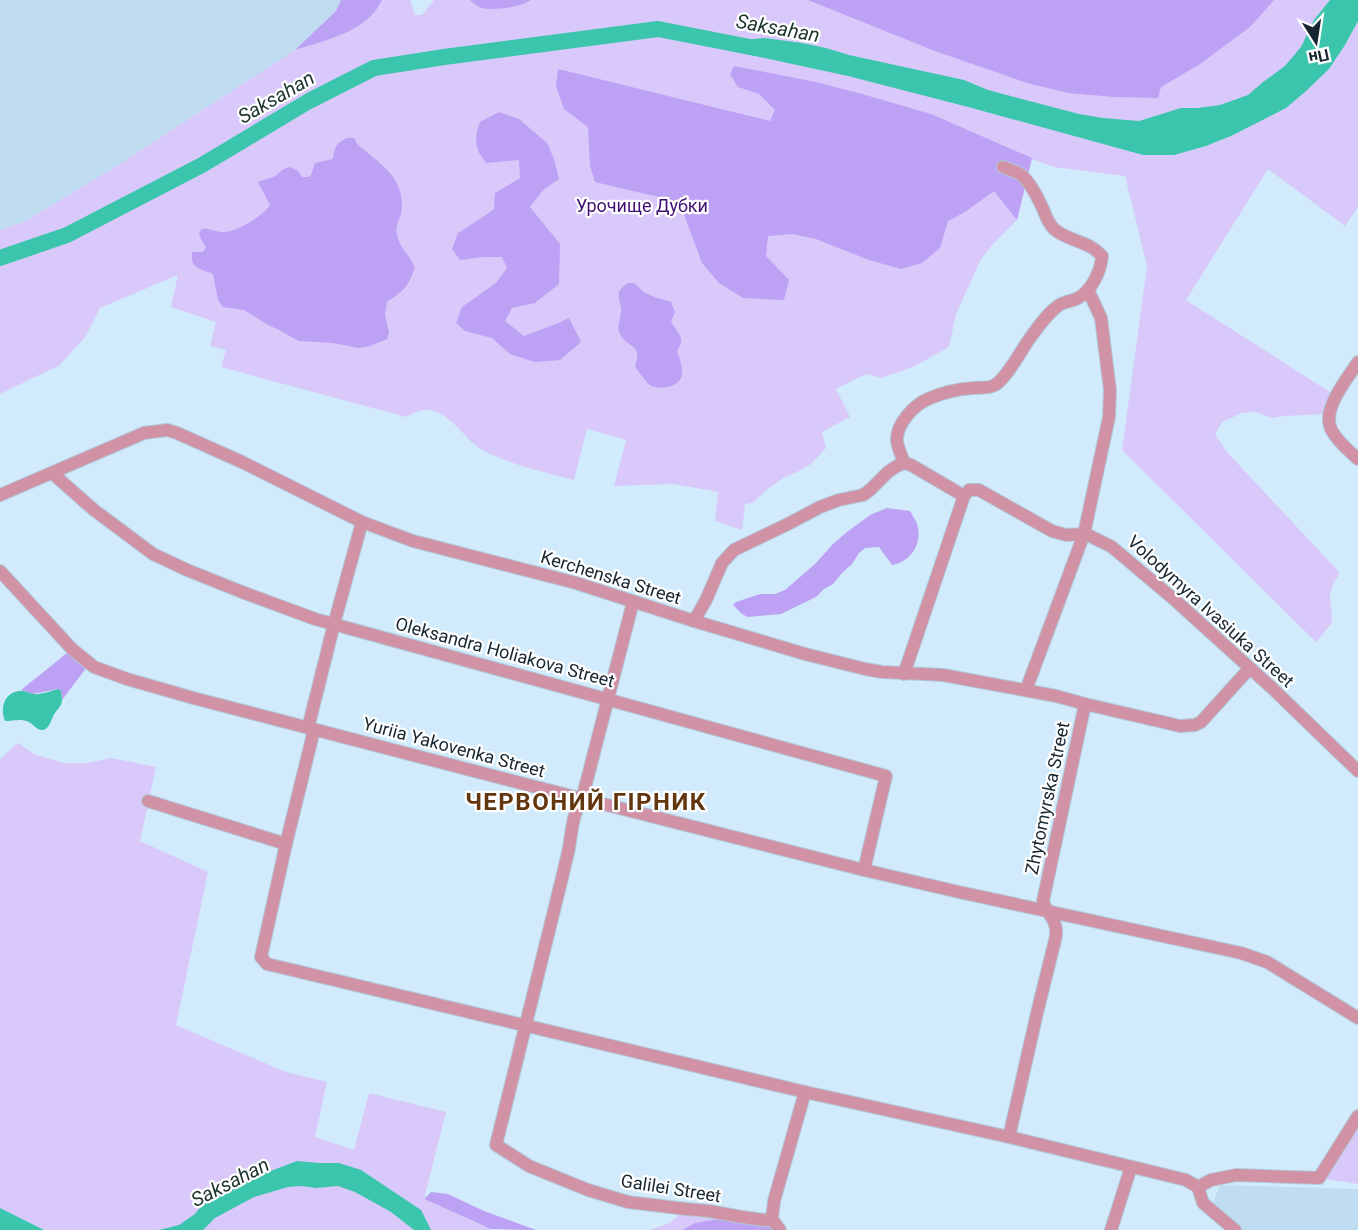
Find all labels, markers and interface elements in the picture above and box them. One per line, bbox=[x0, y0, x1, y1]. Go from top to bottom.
water label: Saksahan bbox=[734, 9, 822, 47]
north arrow bbox=[1286, 12, 1346, 72]
text: Пн bbox=[1307, 45, 1331, 68]
water label: Saksahan bbox=[233, 65, 319, 129]
park label: Урочище Дубки bbox=[576, 195, 708, 216]
street label: Volodymyra Ivasiuka Street bbox=[1123, 531, 1299, 691]
street label: Kerchenska Street bbox=[538, 546, 684, 608]
street label: Oleksandra Holiakova Street bbox=[393, 613, 617, 691]
street label: Yuriia Yakovenka Street bbox=[361, 713, 547, 781]
street label: Zhytomyrska Street bbox=[1021, 720, 1073, 876]
district label: ЧЕРВОНИЙ ГІРНИК bbox=[465, 788, 707, 816]
water label: Saksahan bbox=[187, 1152, 273, 1212]
street label: Galilei Street bbox=[619, 1170, 723, 1206]

